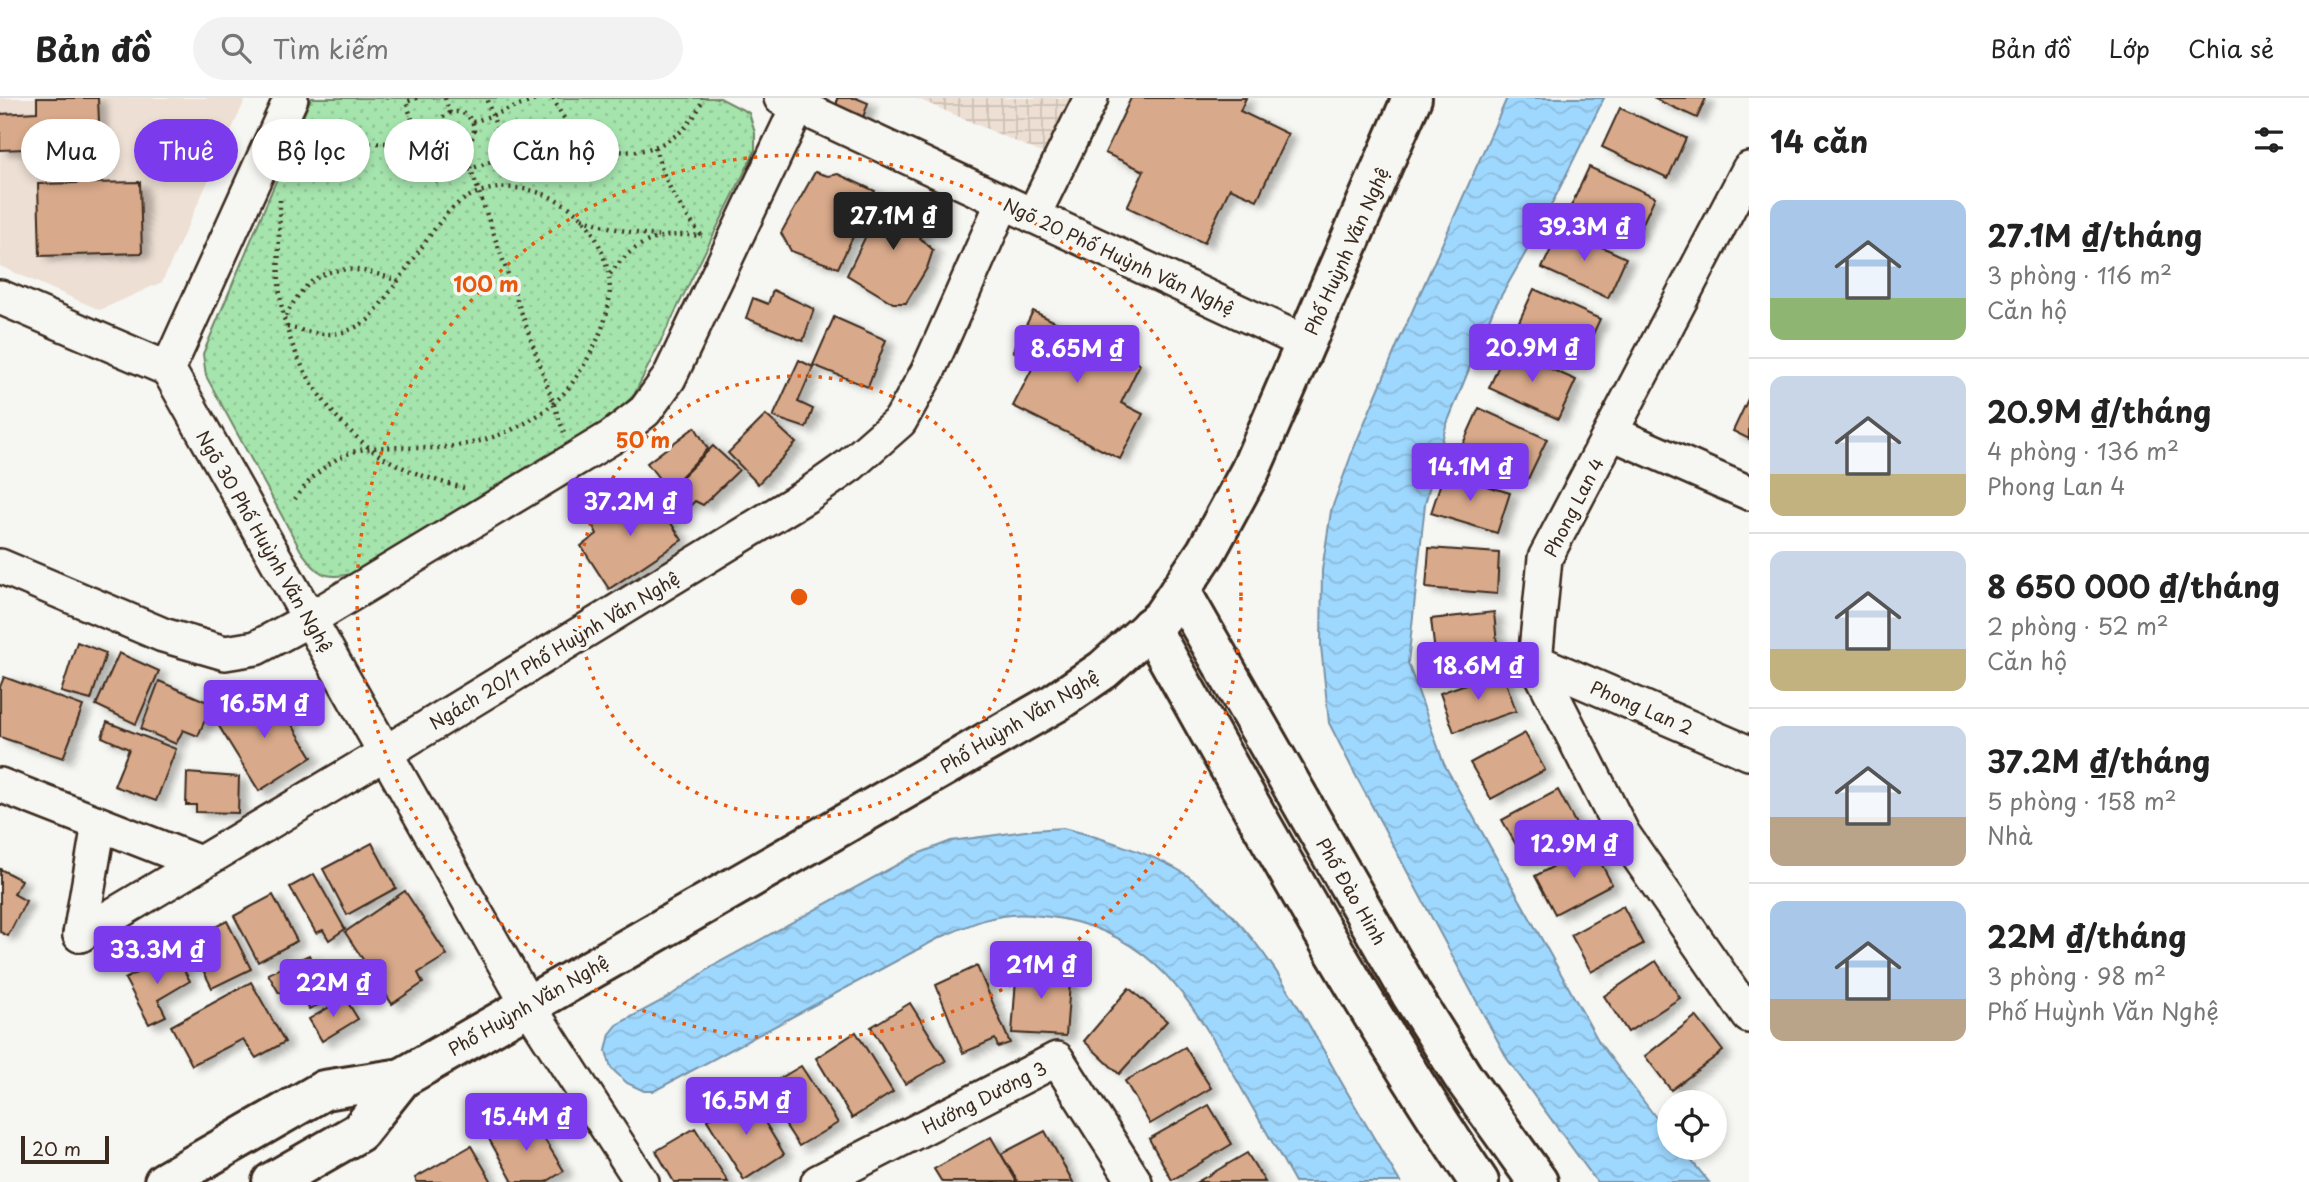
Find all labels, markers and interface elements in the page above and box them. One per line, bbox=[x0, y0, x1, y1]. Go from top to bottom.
search box bbox=[193, 17, 683, 80]
text: Bản đồ bbox=[35, 23, 151, 73]
icon: search bbox=[217, 29, 255, 67]
text: Tìm kiếm bbox=[273, 29, 389, 68]
text: Bản đồ bbox=[1990, 30, 2071, 66]
text: Lớp bbox=[2109, 30, 2150, 66]
text: Chia sẻ bbox=[2188, 30, 2274, 66]
text: 14 căn bbox=[1770, 118, 1868, 163]
chip: Mua bbox=[21, 119, 120, 182]
chip: Thuê bbox=[134, 119, 238, 182]
chip: Bộ lọc bbox=[252, 119, 370, 182]
chip: Mới bbox=[384, 119, 474, 182]
chip: Căn hộ bbox=[488, 119, 619, 182]
icon: filters bbox=[2250, 121, 2288, 159]
street label: Phố Huỳnh Văn Nghệ bbox=[1297, 163, 1395, 339]
street label: Ngõ 20 Phố Huỳnh Văn Nghệ bbox=[999, 191, 1239, 321]
pin: 27.1M ₫ bbox=[828, 192, 958, 252]
text: 27.1M ₫ bbox=[850, 197, 936, 232]
pin: 39.3M ₫ bbox=[1519, 204, 1649, 263]
text: 39.3M ₫ bbox=[1538, 208, 1630, 243]
text: 27.1M ₫/tháng bbox=[1987, 212, 2202, 257]
icon: home bbox=[1826, 228, 1910, 312]
text: 3 phòng · 116 m² bbox=[1987, 257, 2172, 292]
text: 100 m bbox=[453, 267, 519, 299]
text: Căn hộ bbox=[1987, 292, 2067, 327]
pin: 20.9M ₫ bbox=[1467, 324, 1597, 384]
pin: 8.65M ₫ bbox=[1012, 326, 1142, 385]
text: 20.9M ₫ bbox=[1485, 329, 1579, 364]
text: 8.65M ₫ bbox=[1030, 330, 1124, 365]
text: 20.9M ₫/tháng bbox=[1987, 388, 2211, 433]
icon: home bbox=[1826, 404, 1910, 488]
text: 50 m bbox=[616, 423, 670, 455]
street label: Ngõ 30 Phố Huỳnh Văn Nghệ bbox=[190, 425, 340, 657]
text: 4 phòng · 136 m² bbox=[1987, 433, 2179, 468]
pin: 14.1M ₫ bbox=[1405, 444, 1535, 503]
text: 14.1M ₫ bbox=[1428, 448, 1512, 483]
street label: Phong Lan 4 bbox=[1536, 453, 1610, 561]
text: Phong Lan 4 bbox=[1987, 468, 2125, 503]
pin: 37.2M ₫ bbox=[565, 478, 695, 538]
text: 37.2M ₫ bbox=[584, 483, 676, 518]
text: 8 650 000 ₫/tháng bbox=[1987, 563, 2280, 608]
street label: Ngách 20/1 Phố Huỳnh Văn Nghệ bbox=[424, 564, 684, 736]
icon: home bbox=[1826, 579, 1910, 663]
centre of rings bbox=[787, 585, 811, 609]
text: 2 phòng · 52 m² bbox=[1987, 608, 2169, 643]
pin: 18.6M ₫ bbox=[1413, 642, 1543, 702]
text: Căn hộ bbox=[1987, 643, 2067, 678]
text: 18.6M ₫ bbox=[1433, 647, 1523, 682]
street label: Phố Huỳnh Văn Nghệ bbox=[934, 663, 1104, 779]
street label: Phong Lan 2 bbox=[1586, 673, 1698, 741]
pin: 16.5M ₫ bbox=[199, 680, 329, 740]
text: 16.5M ₫ bbox=[220, 685, 308, 720]
text: 37.2M ₫/tháng bbox=[1987, 738, 2210, 783]
icon: home bbox=[1826, 754, 1910, 838]
text: 5 phòng · 158 m² bbox=[1987, 783, 2177, 818]
text: Nhà bbox=[1987, 818, 2032, 853]
pin: 12.9M ₫ bbox=[1509, 820, 1639, 880]
text: 12.9M ₫ bbox=[1531, 825, 1617, 860]
street label: Phố Đào Hinh bbox=[1310, 832, 1394, 950]
text: 22M ₫/tháng bbox=[1987, 913, 2187, 958]
pin: 33.3M ₫ bbox=[92, 926, 222, 986]
icon: home bbox=[1826, 929, 1910, 1013]
text: 33.3M ₫ bbox=[110, 931, 204, 966]
pin: 21M ₫ bbox=[992, 942, 1090, 1001]
text: 21M ₫ bbox=[1006, 946, 1076, 981]
street label: Phố Huỳnh Văn Nghệ bbox=[443, 948, 613, 1062]
text: 3 phòng · 98 m² bbox=[1987, 958, 2166, 993]
pin: 22M ₫ bbox=[284, 960, 382, 1019]
text: 22M ₫ bbox=[296, 964, 370, 999]
text: Phố Huỳnh Văn Nghệ bbox=[1987, 993, 2219, 1028]
street label: Hướng Dương 3 bbox=[917, 1054, 1051, 1140]
pin: 16.5M ₫ bbox=[681, 1077, 811, 1137]
text: 16.5M ₫ bbox=[702, 1082, 790, 1117]
map controls bbox=[1657, 1090, 1727, 1160]
button: locate bbox=[1657, 1090, 1727, 1160]
pin: 15.4M ₫ bbox=[461, 1094, 591, 1153]
text: 15.4M ₫ bbox=[481, 1098, 571, 1133]
scale bar bbox=[21, 1133, 108, 1165]
text: 20 m bbox=[32, 1134, 81, 1162]

